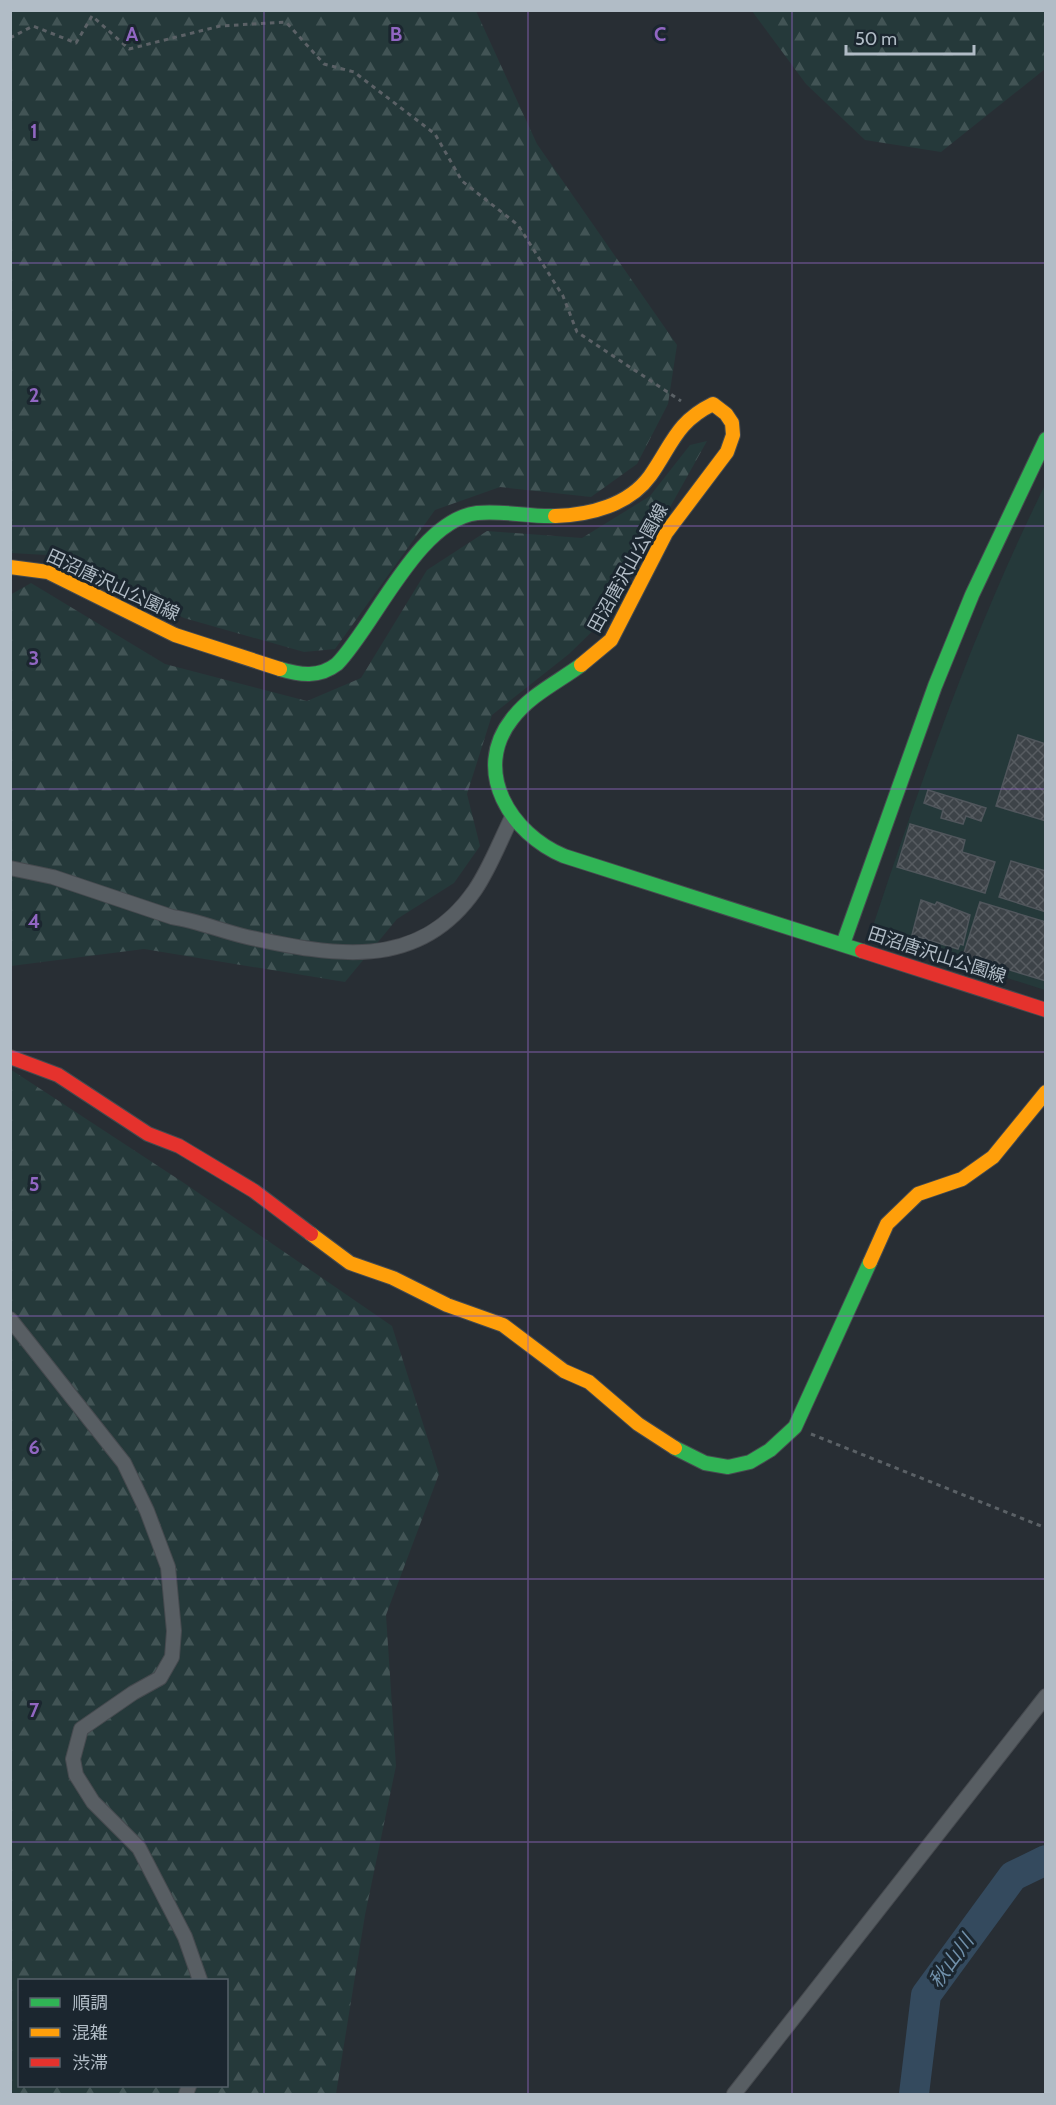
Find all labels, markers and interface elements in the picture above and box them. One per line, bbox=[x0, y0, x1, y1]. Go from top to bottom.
scale bar bbox=[846, 18, 974, 56]
text: A bbox=[126, 22, 139, 46]
text: B bbox=[390, 22, 402, 46]
text: C bbox=[654, 22, 666, 46]
text: 50 m bbox=[855, 28, 897, 50]
text: 1 bbox=[30, 119, 38, 143]
text: 2 bbox=[29, 383, 39, 407]
street label: 田沼唐沢山公園線 bbox=[583, 500, 673, 636]
street label: 田沼唐沢山公園線 bbox=[43, 545, 183, 625]
text: 3 bbox=[29, 646, 39, 670]
text: 4 bbox=[28, 909, 40, 933]
street label: 田沼唐沢山公園線 bbox=[865, 922, 1009, 988]
text: 5 bbox=[29, 1172, 39, 1196]
text: 6 bbox=[28, 1435, 40, 1459]
text: 7 bbox=[29, 1698, 40, 1722]
water label: 秋山川 bbox=[924, 1928, 980, 1992]
legend bbox=[18, 1979, 228, 2087]
text: 順調 bbox=[72, 1992, 108, 2014]
text: 混雑 bbox=[72, 2022, 108, 2044]
text: 渋滞 bbox=[72, 2052, 108, 2074]

